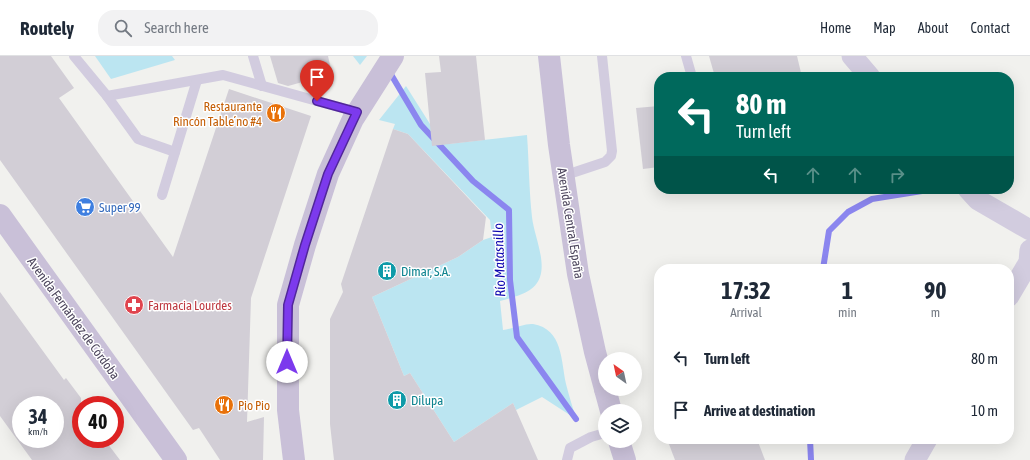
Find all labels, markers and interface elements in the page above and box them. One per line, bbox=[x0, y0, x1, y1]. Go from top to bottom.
search box bbox=[98, 10, 378, 46]
text: Routely bbox=[20, 17, 74, 39]
icon: search bbox=[112, 17, 134, 39]
text: Search here bbox=[144, 19, 209, 36]
text: Home bbox=[820, 20, 851, 36]
text: Map bbox=[873, 20, 896, 36]
text: About bbox=[918, 20, 949, 36]
text: Contact bbox=[971, 20, 1010, 36]
pin bbox=[300, 60, 334, 101]
icon: arrive bbox=[306, 66, 328, 88]
icon: left bbox=[670, 88, 722, 140]
text: 80 m bbox=[736, 88, 786, 120]
place label: Restaurante Rincón Table´no #4 bbox=[173, 99, 262, 129]
restaurant icon: Restaurante Rincón Table´no #4 bbox=[265, 102, 287, 124]
text: Turn left bbox=[736, 121, 791, 142]
icon: left bbox=[760, 164, 782, 186]
icon: ahead bbox=[802, 164, 824, 186]
icon: ahead bbox=[844, 164, 866, 186]
icon: right bbox=[886, 164, 908, 186]
street label: Avenida Central España bbox=[554, 167, 587, 280]
supermarket icon: Super 99 bbox=[74, 196, 96, 218]
place label: Super 99 bbox=[99, 200, 141, 215]
water label: Río Matasnillo bbox=[490, 222, 508, 297]
street label: Avenida Fernández de Córdoba bbox=[24, 255, 123, 382]
building icon: Dimar, S.A. bbox=[376, 260, 398, 282]
place label: Dimar, S.A. bbox=[401, 264, 450, 279]
text: 17:32 bbox=[721, 277, 771, 304]
text: 1 bbox=[842, 277, 853, 304]
text: 90 bbox=[924, 277, 947, 304]
pharmacy icon: Farmacia Lourdes bbox=[123, 294, 145, 316]
place label: Farmacia Lourdes bbox=[148, 298, 232, 313]
text: Arrival bbox=[730, 305, 762, 320]
text: min bbox=[838, 305, 857, 320]
text: m bbox=[931, 305, 940, 320]
position arrow bbox=[266, 341, 308, 383]
icon: left bbox=[670, 347, 692, 369]
text: Turn left bbox=[704, 350, 750, 367]
text: 80 m bbox=[971, 350, 998, 367]
north arrow bbox=[598, 352, 642, 396]
map controls bbox=[598, 352, 642, 448]
building icon: Dilupa bbox=[386, 389, 408, 411]
place label: Dilupa bbox=[411, 393, 443, 408]
restaurant icon: Pio Pio bbox=[213, 394, 235, 416]
speed limit sign: 40 bbox=[72, 396, 124, 448]
place label: Pio Pio bbox=[238, 398, 270, 413]
icon: arrive bbox=[670, 399, 692, 421]
text: Arrive at destination bbox=[704, 402, 815, 419]
text: 10 m bbox=[971, 402, 998, 419]
button: layers bbox=[598, 404, 642, 448]
text: 34 bbox=[29, 405, 47, 428]
text: km/h bbox=[28, 426, 48, 437]

